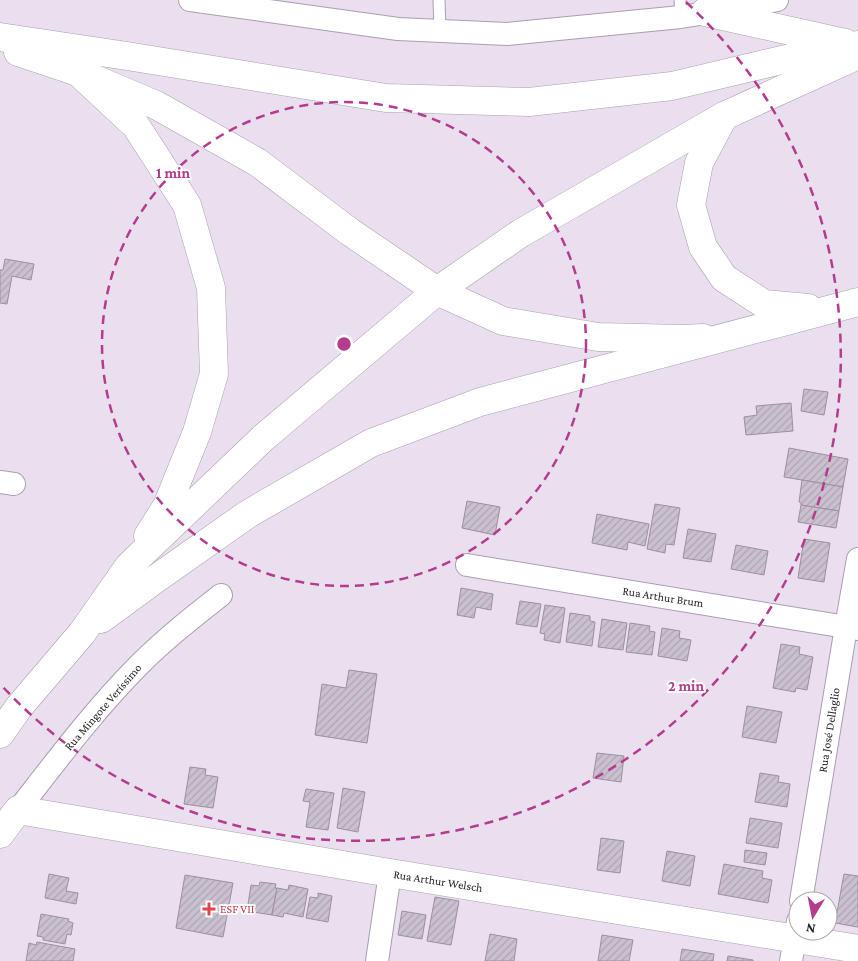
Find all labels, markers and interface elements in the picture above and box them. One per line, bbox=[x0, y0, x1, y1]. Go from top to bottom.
text: 1 min bbox=[156, 165, 190, 181]
centre of rings bbox=[335, 335, 353, 353]
street label: Rua Arthur Brum bbox=[621, 584, 705, 610]
street label: Rua Mingote Veríssimo bbox=[61, 661, 145, 753]
text: 2 min bbox=[668, 678, 704, 694]
street label: Rua José Dellaglio bbox=[815, 687, 843, 773]
street label: Rua Arthur Welsch bbox=[392, 867, 484, 895]
north arrow bbox=[788, 891, 838, 941]
marker: ESF VII bbox=[202, 902, 216, 916]
place label: ESF VII bbox=[220, 902, 255, 916]
text: N bbox=[804, 920, 817, 938]

